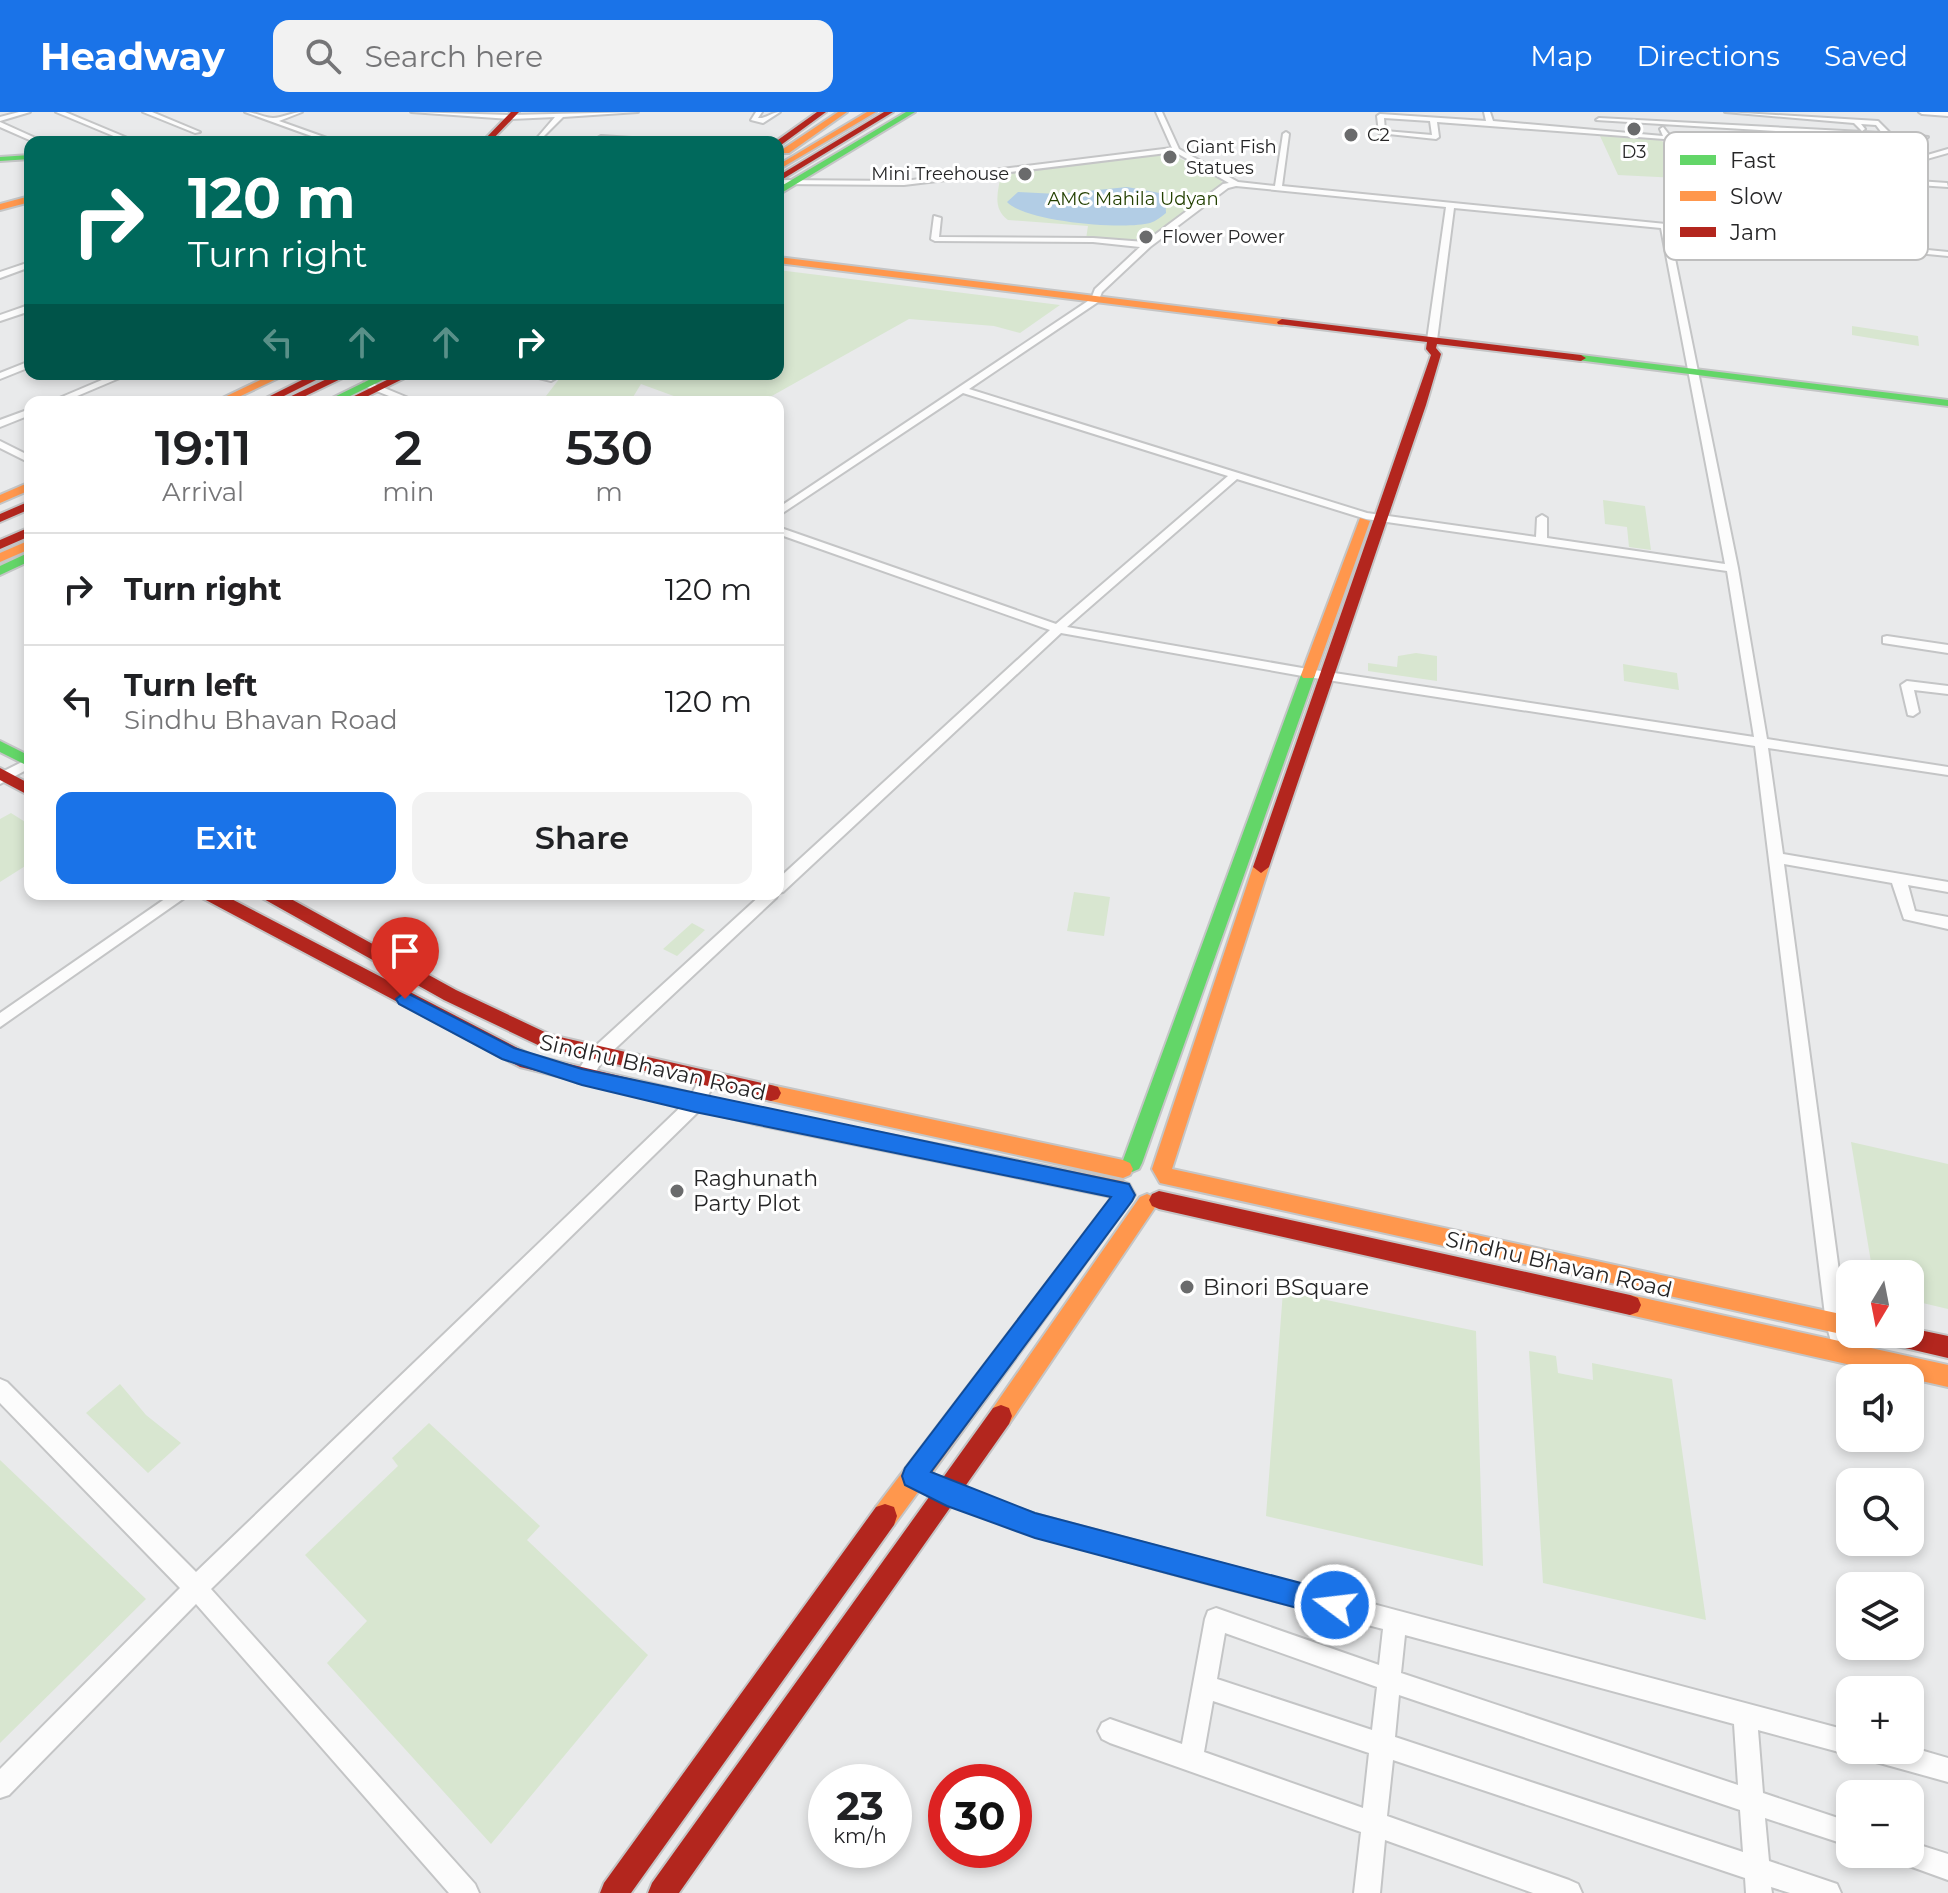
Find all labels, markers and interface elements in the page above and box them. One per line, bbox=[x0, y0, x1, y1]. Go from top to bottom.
search box bbox=[273, 20, 833, 92]
text: Headway bbox=[40, 33, 225, 80]
icon: search bbox=[301, 34, 345, 78]
text: Search here bbox=[365, 38, 543, 75]
text: Map bbox=[1530, 39, 1592, 73]
text: Directions bbox=[1636, 39, 1780, 73]
text: Saved bbox=[1824, 39, 1908, 73]
marker: D3 bbox=[1625, 120, 1643, 138]
place label: C2 bbox=[1367, 124, 1390, 146]
marker: C2 bbox=[1342, 126, 1360, 144]
legend bbox=[1664, 132, 1928, 260]
place label: Giant Fish Statues bbox=[1186, 136, 1277, 179]
place label: D3 bbox=[1622, 141, 1646, 163]
text: Fast bbox=[1730, 147, 1776, 174]
marker: Giant Fish Statues bbox=[1161, 148, 1179, 166]
place label: Mini Treehouse bbox=[871, 163, 1009, 185]
text: 120 m bbox=[188, 164, 356, 232]
marker: Mini Treehouse bbox=[1016, 165, 1034, 183]
icon: right bbox=[56, 168, 160, 272]
text: Slow bbox=[1730, 183, 1783, 210]
park label: AMC Mahila Udyan bbox=[1047, 188, 1219, 210]
text: Jam bbox=[1729, 219, 1777, 246]
place label: Flower Power bbox=[1162, 226, 1285, 248]
marker: Flower Power bbox=[1137, 228, 1155, 246]
text: Turn right bbox=[188, 232, 368, 276]
icon: left bbox=[256, 320, 300, 364]
icon: ahead bbox=[340, 320, 384, 364]
icon: ahead bbox=[424, 320, 468, 364]
icon: right bbox=[508, 320, 552, 364]
text: 19:11 bbox=[155, 419, 251, 477]
text: 2 bbox=[394, 419, 422, 477]
text: 530 bbox=[565, 419, 653, 477]
text: Arrival bbox=[162, 476, 244, 508]
text: min bbox=[382, 476, 434, 508]
text: m bbox=[595, 476, 623, 508]
icon: right bbox=[56, 567, 100, 611]
text: Turn right bbox=[124, 571, 281, 608]
text: 120 m bbox=[665, 571, 752, 608]
text: Turn left bbox=[124, 667, 257, 704]
icon: left bbox=[56, 679, 100, 723]
text: 120 m bbox=[665, 683, 752, 720]
text: Sindhu Bhavan Road bbox=[124, 704, 398, 736]
button: Exit bbox=[56, 792, 396, 884]
button: Share bbox=[412, 792, 752, 884]
pin bbox=[371, 917, 439, 999]
icon: arrive bbox=[383, 929, 427, 973]
street label: Sindhu Bhavan Road bbox=[537, 1028, 769, 1107]
place label: Raghunath Party Plot bbox=[693, 1165, 818, 1217]
marker: Raghunath Party Plot bbox=[668, 1182, 686, 1200]
street label: Sindhu Bhavan Road bbox=[1443, 1225, 1675, 1304]
north arrow bbox=[1836, 1260, 1924, 1348]
map controls bbox=[1836, 1260, 1924, 1868]
place label: Binori BSquare bbox=[1203, 1274, 1369, 1301]
marker: Binori BSquare bbox=[1178, 1278, 1196, 1296]
button: sound bbox=[1836, 1364, 1924, 1452]
button: search bbox=[1836, 1468, 1924, 1556]
position arrow bbox=[1293, 1563, 1377, 1647]
button: layers bbox=[1836, 1572, 1924, 1660]
button: + bbox=[1836, 1676, 1924, 1764]
speed limit sign: 30 bbox=[928, 1764, 1032, 1868]
button: − bbox=[1836, 1780, 1924, 1868]
text: 23 bbox=[836, 1781, 884, 1830]
text: km/h bbox=[833, 1824, 887, 1848]

